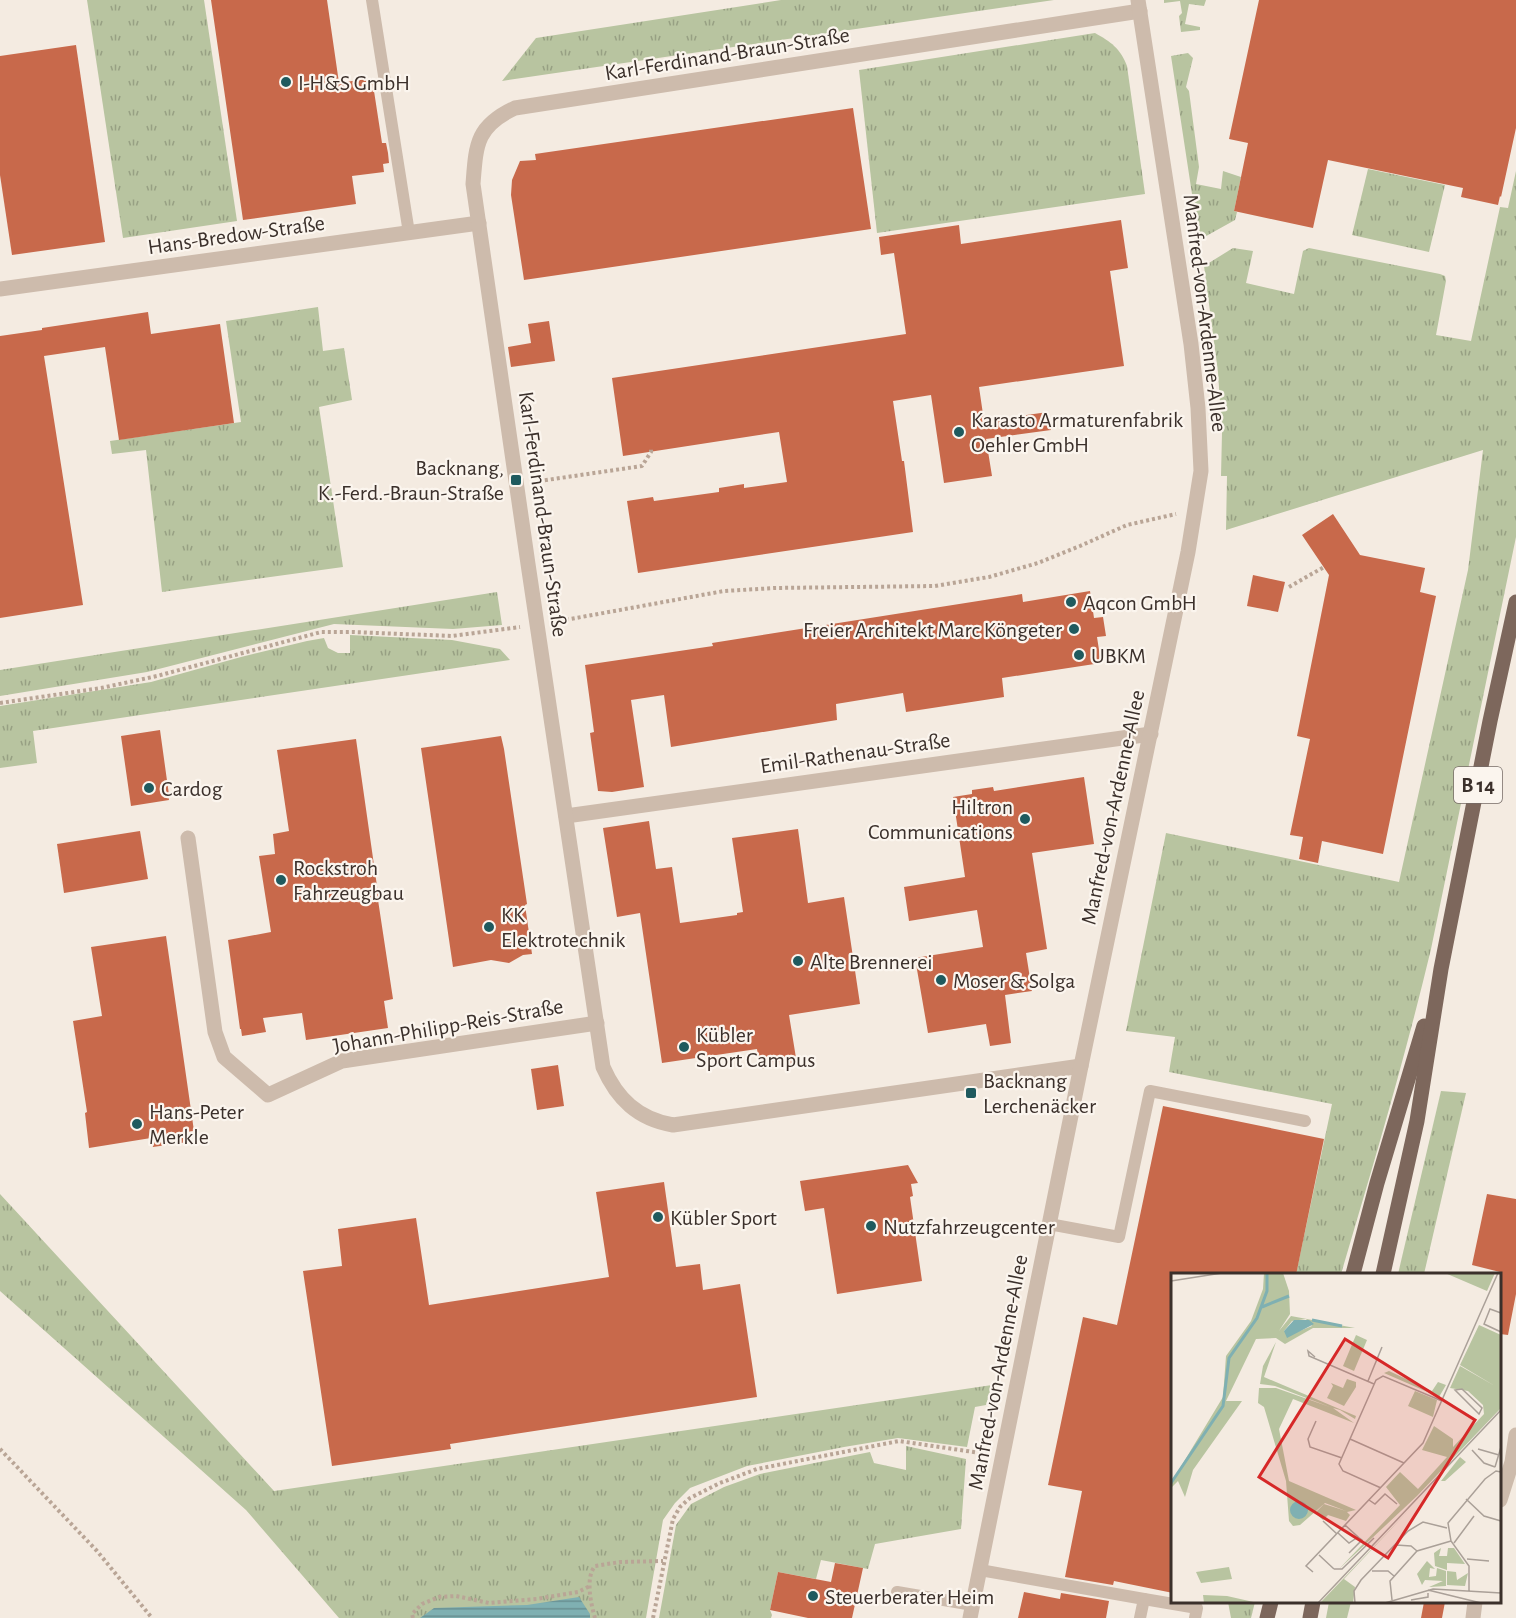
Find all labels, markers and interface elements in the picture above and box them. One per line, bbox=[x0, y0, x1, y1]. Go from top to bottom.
street label: Karl-Ferdinand-Braun-Straße bbox=[603, 24, 851, 84]
place label: I-H&S GmbH bbox=[298, 72, 410, 94]
marker: I-H&S GmbH bbox=[279, 75, 293, 89]
street label: Manfred-von-Ardenne-Allee bbox=[1179, 193, 1231, 433]
street label: Hans-Bredow-Straße bbox=[146, 212, 326, 258]
street label: Karl-Ferdinand-Braun-Straße bbox=[515, 390, 571, 638]
place label: Karasto Armaturenfabrik Oehler GmbH bbox=[971, 409, 1183, 456]
marker: Karasto Armaturenfabrik Oehler GmbH bbox=[952, 425, 966, 439]
place label: Backnang, K.-Ferd.-Braun-Straße bbox=[318, 457, 504, 504]
marker: Backnang, K.-Ferd.-Braun-Straße bbox=[509, 473, 523, 487]
place label: Aqcon GmbH bbox=[1083, 592, 1197, 614]
marker: Aqcon GmbH bbox=[1064, 595, 1078, 609]
place label: Freier Architekt Marc Köngeter bbox=[803, 619, 1062, 641]
marker: Freier Architekt Marc Köngeter bbox=[1067, 622, 1081, 636]
place label: UBKM bbox=[1091, 645, 1146, 667]
marker: UBKM bbox=[1072, 648, 1086, 662]
street label: Manfred-von-Ardenne-Allee bbox=[1077, 688, 1149, 927]
street label: Emil-Rathenau-Straße bbox=[759, 729, 952, 777]
road number: B 14 bbox=[1454, 767, 1502, 803]
place label: Cardog bbox=[161, 778, 223, 800]
marker: Cardog bbox=[142, 781, 156, 795]
place label: Hiltron Communications bbox=[868, 796, 1013, 843]
marker: Hiltron Communications bbox=[1018, 812, 1032, 826]
place label: Rockstroh Fahrzeugbau bbox=[293, 857, 404, 904]
marker: Rockstroh Fahrzeugbau bbox=[274, 873, 288, 887]
place label: KK Elektrotechnik bbox=[501, 904, 625, 951]
marker: KK Elektrotechnik bbox=[482, 920, 496, 934]
place label: Alte Brennerei bbox=[810, 951, 933, 973]
marker: Alte Brennerei bbox=[791, 954, 805, 968]
place label: Moser & Solga bbox=[953, 970, 1075, 992]
marker: Moser & Solga bbox=[934, 973, 948, 987]
street label: Johann-Philipp-Reis-Straße bbox=[331, 995, 565, 1057]
place label: Kübler Sport Campus bbox=[696, 1024, 815, 1071]
marker: Kübler Sport Campus bbox=[677, 1040, 691, 1054]
place label: Backnang Lerchenäcker bbox=[983, 1070, 1096, 1117]
marker: Backnang Lerchenäcker bbox=[964, 1086, 978, 1100]
place label: Hans-Peter Merkle bbox=[149, 1101, 244, 1148]
marker: Hans-Peter Merkle bbox=[130, 1117, 144, 1131]
place label: Kübler Sport bbox=[670, 1207, 777, 1229]
marker: Kübler Sport bbox=[651, 1210, 665, 1224]
place label: Nutzfahrzeugcenter bbox=[883, 1216, 1055, 1238]
marker: Nutzfahrzeugcenter bbox=[864, 1219, 878, 1233]
street label: Manfred-von-Ardenne-Allee bbox=[964, 1253, 1032, 1492]
inset map bbox=[1171, 1273, 1501, 1603]
place label: Steuerberater Heim bbox=[825, 1586, 994, 1608]
marker: Steuerberater Heim bbox=[806, 1589, 820, 1603]

